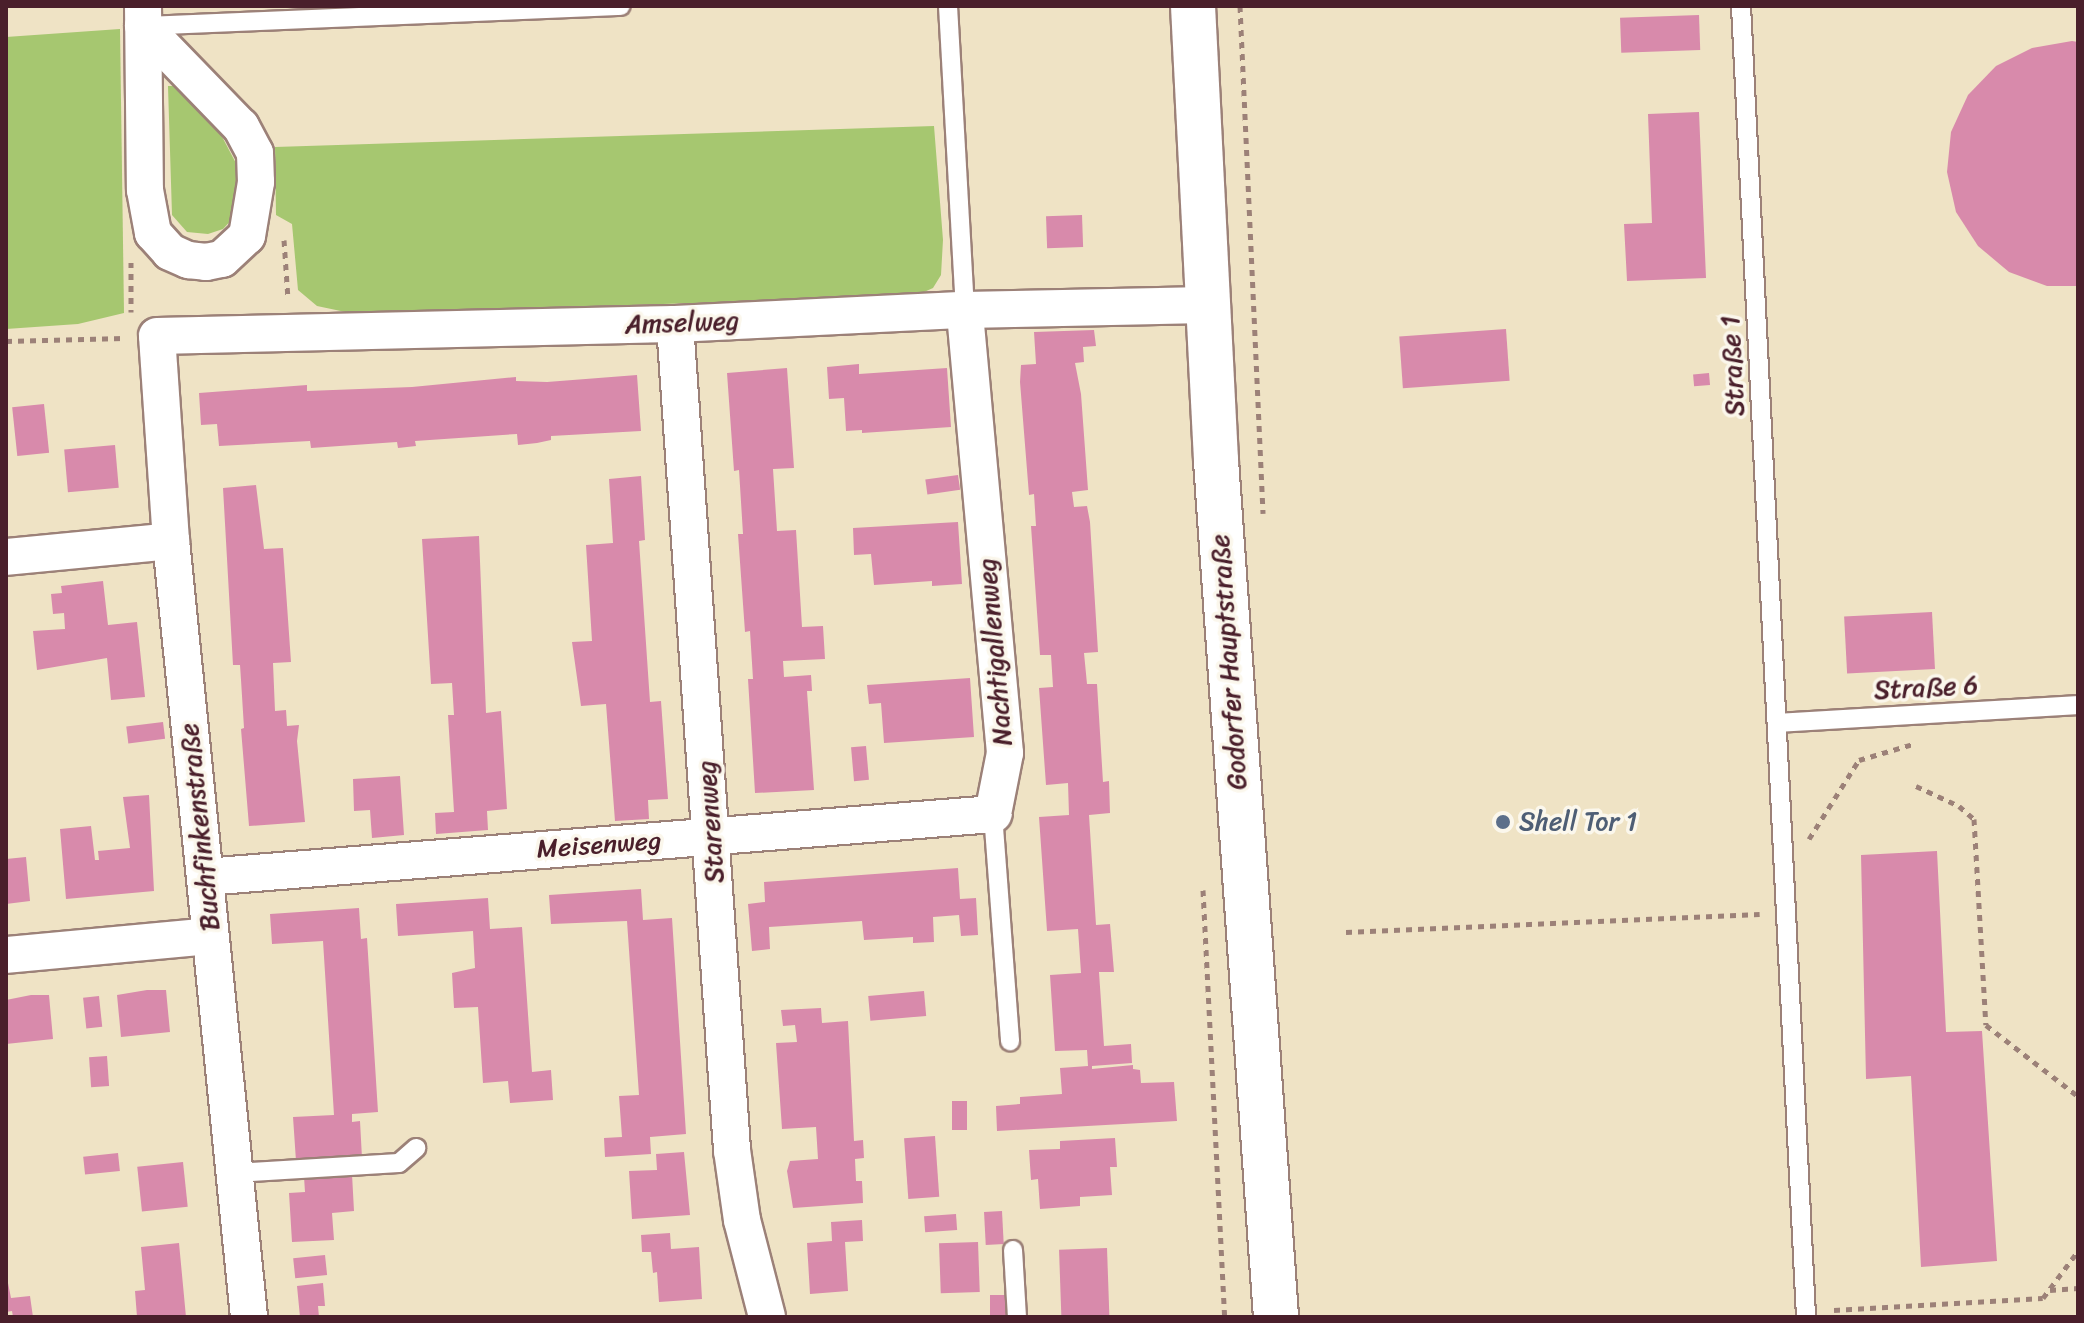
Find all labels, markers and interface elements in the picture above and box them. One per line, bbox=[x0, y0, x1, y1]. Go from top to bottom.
street label: Amselweg bbox=[624, 305, 740, 341]
street label: Straße 1 bbox=[1715, 315, 1751, 417]
street label: Godorfer Hauptstraße bbox=[1205, 533, 1253, 791]
street label: Nachtigallenweg bbox=[971, 557, 1019, 747]
street label: Straße 6 bbox=[1873, 670, 1979, 706]
street label: Buchfinkenstraße bbox=[174, 722, 226, 932]
street label: Starenweg bbox=[691, 760, 731, 884]
place label: Shell Tor 1 bbox=[1519, 806, 1638, 838]
marker: Shell Tor 1 bbox=[1494, 813, 1512, 831]
street label: Meisenweg bbox=[536, 825, 662, 865]

